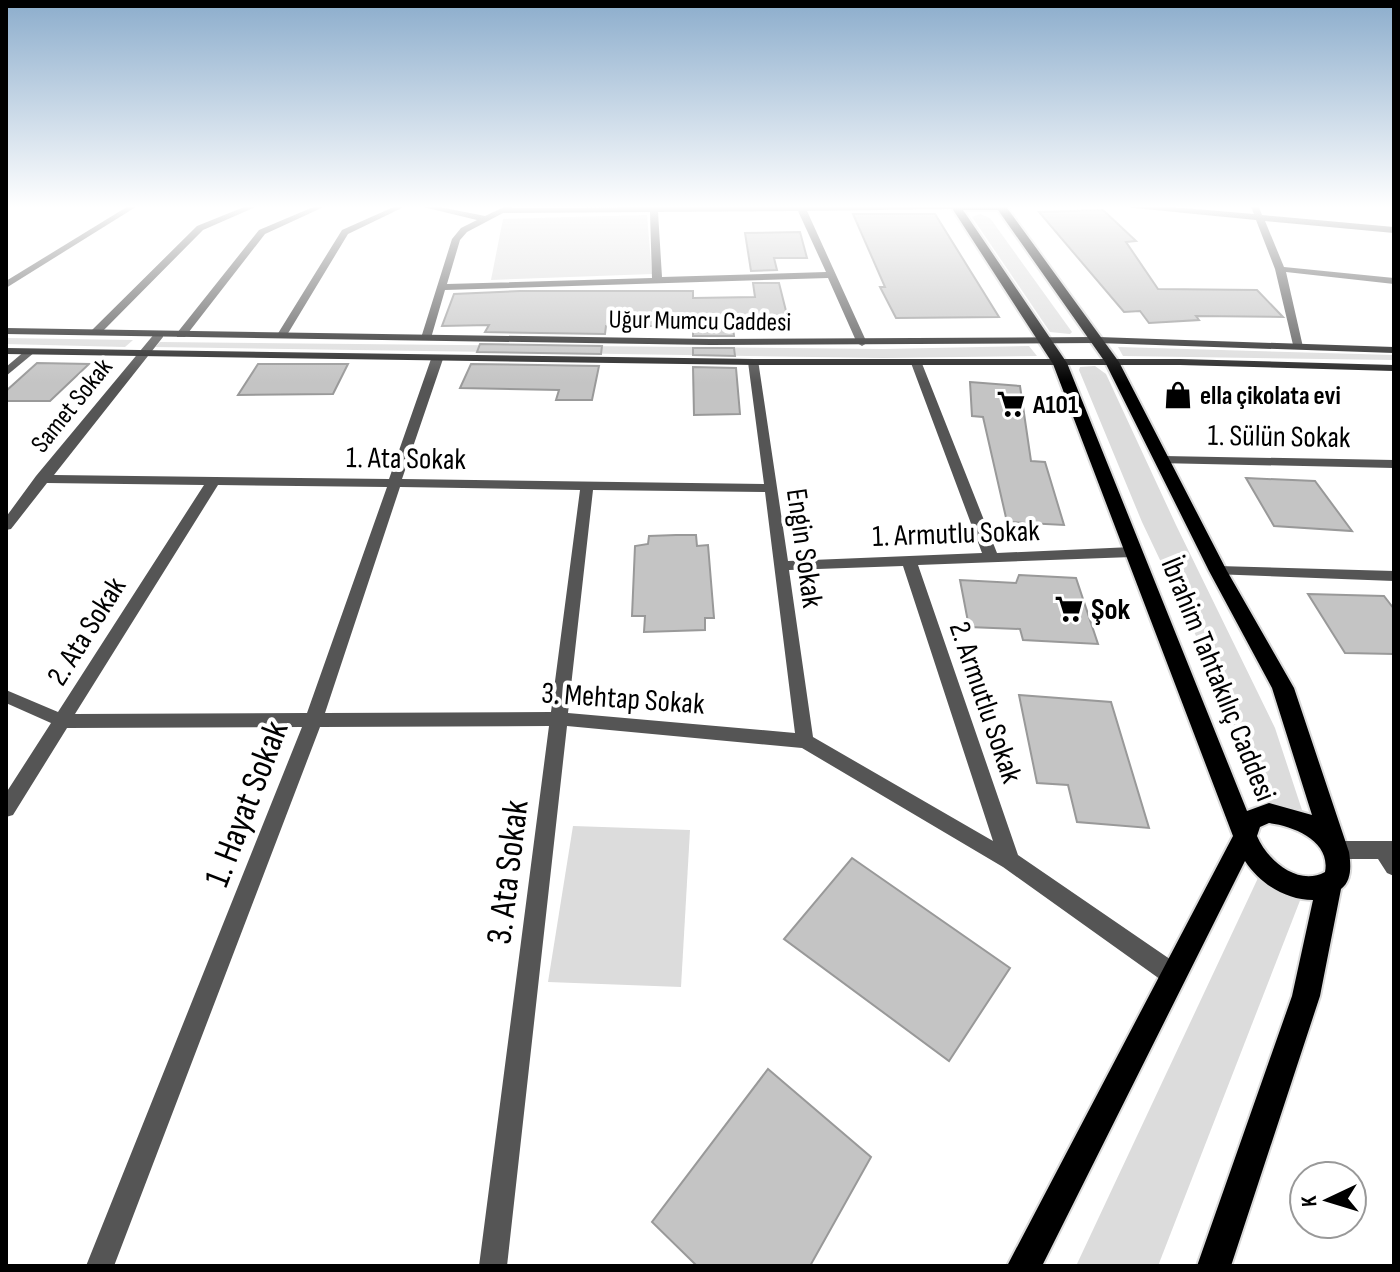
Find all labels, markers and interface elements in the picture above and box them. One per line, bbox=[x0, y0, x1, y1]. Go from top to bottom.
street label: Uğur Mumcu Caddesi bbox=[608, 304, 792, 339]
street label: Samet Sokak bbox=[25, 353, 120, 459]
shop icon: ella çikolata evi bbox=[1163, 380, 1193, 410]
place label: ella çikolata evi bbox=[1200, 381, 1341, 412]
supermarket icon: A101 bbox=[996, 389, 1026, 419]
place label: A101 bbox=[1032, 390, 1078, 421]
street label: 1. Sülün Sokak bbox=[1207, 418, 1351, 456]
street label: 1. Ata Sokak bbox=[346, 440, 467, 478]
street label: Engin Sokak bbox=[778, 486, 830, 611]
street label: 1. Armutlu Sokak bbox=[872, 513, 1041, 555]
street label: İbrahim Tahtakılıç Caddesi bbox=[1153, 552, 1283, 807]
street label: 2. Ata Sokak bbox=[40, 570, 134, 692]
place label: Şok bbox=[1091, 592, 1131, 628]
supermarket icon: Şok bbox=[1054, 594, 1084, 624]
street label: 2. Armutlu Sokak bbox=[941, 617, 1030, 788]
street label: 3. Mehtap Sokak bbox=[540, 675, 706, 723]
street label: 1. Hayat Sokak bbox=[196, 715, 299, 893]
street label: 3. Ata Sokak bbox=[478, 797, 539, 947]
north arrow bbox=[1288, 1160, 1368, 1240]
text: K bbox=[1296, 1195, 1323, 1208]

